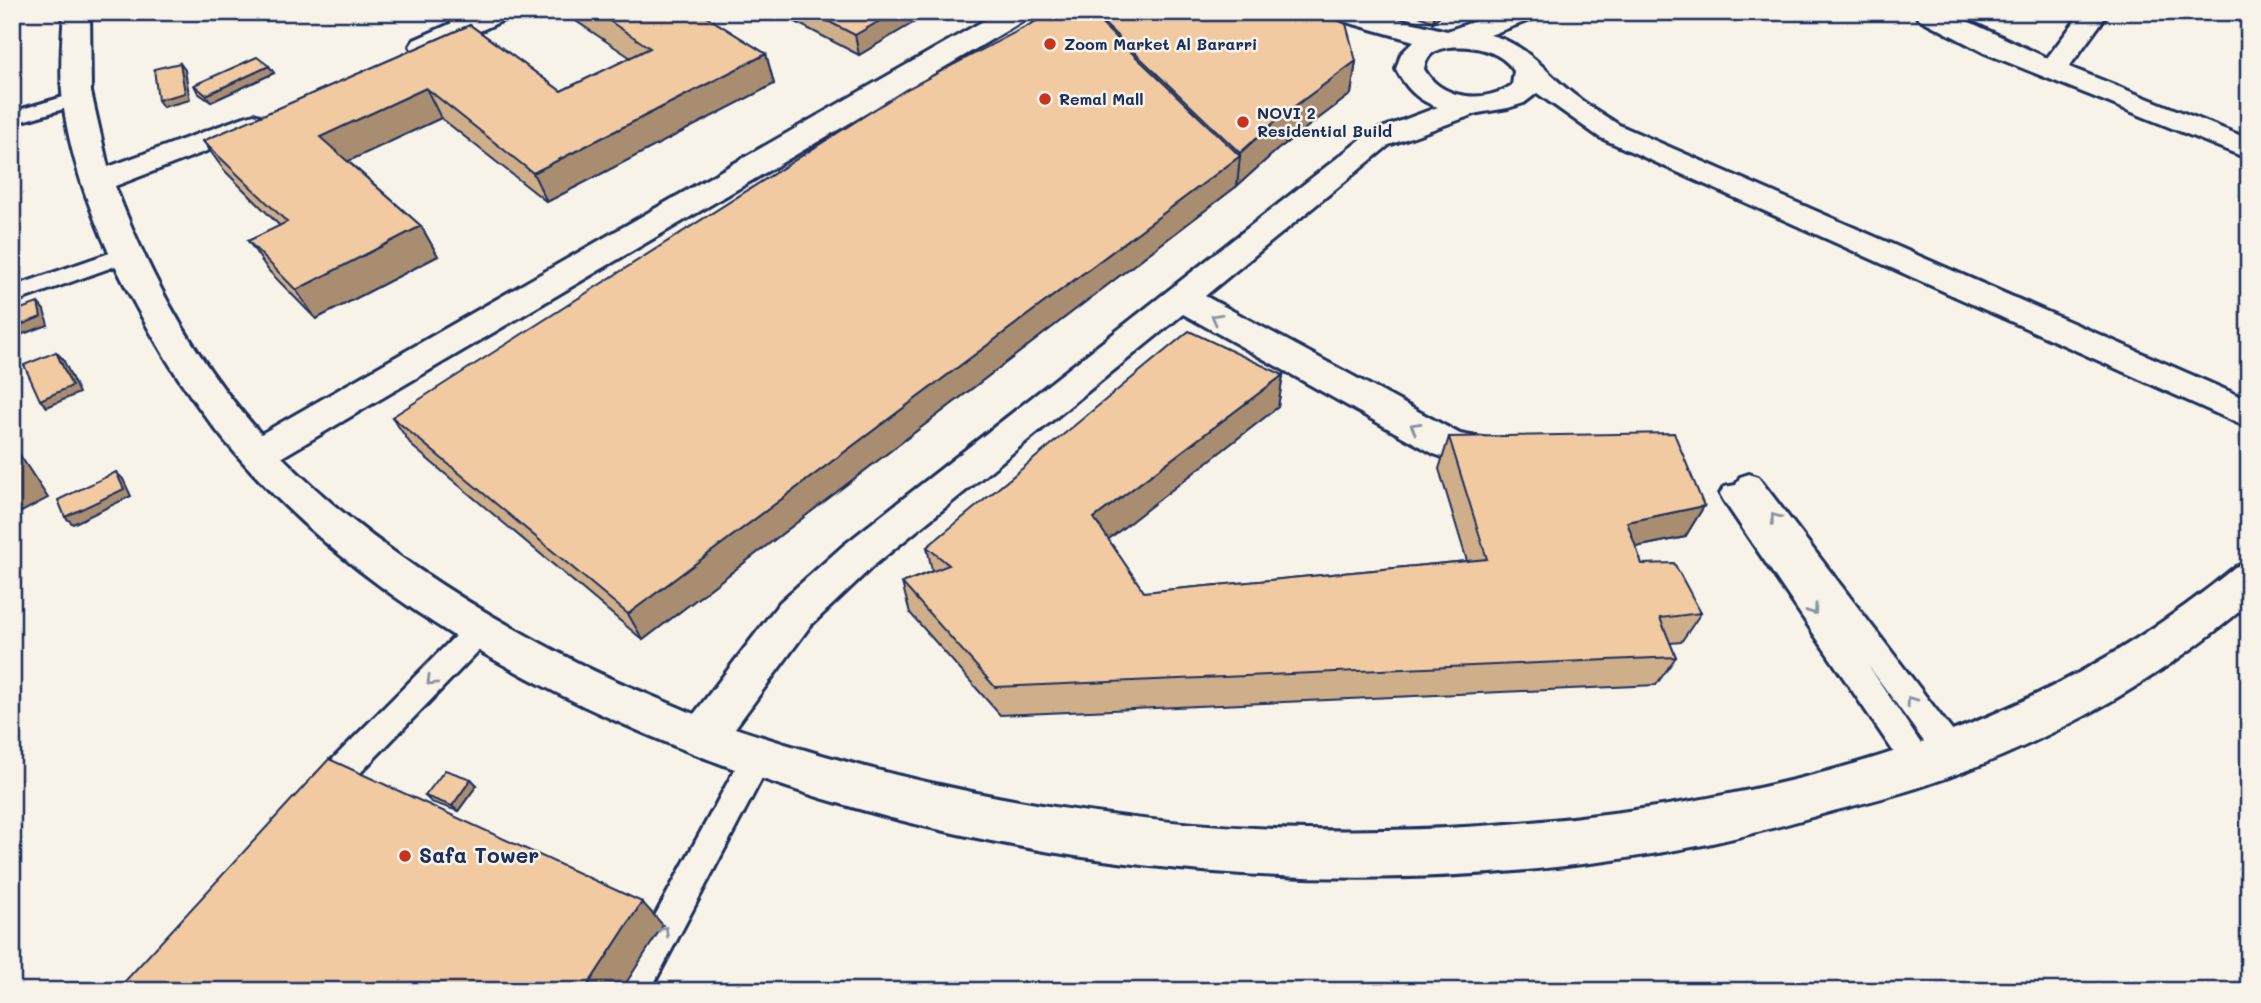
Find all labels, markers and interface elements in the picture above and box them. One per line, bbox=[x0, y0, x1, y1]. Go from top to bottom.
place label: Zoom Market Al Bararri bbox=[1064, 33, 1257, 54]
marker: Zoom Market Al Bararri bbox=[1042, 36, 1058, 52]
place label: Remal Mall bbox=[1059, 88, 1144, 109]
marker: Remal Mall bbox=[1037, 91, 1053, 107]
place label: NOVI 2 Residential Build bbox=[1257, 102, 1392, 141]
marker: NOVI 2 Residential Build bbox=[1235, 114, 1251, 130]
one-way arrow bbox=[1211, 313, 1223, 326]
one-way arrow bbox=[1410, 422, 1423, 435]
one-way arrow bbox=[1770, 513, 1783, 526]
one-way arrow bbox=[1805, 602, 1817, 615]
one-way arrow bbox=[426, 672, 439, 685]
one-way arrow bbox=[1907, 696, 1919, 708]
place label: Safa Tower bbox=[419, 841, 539, 868]
marker: Safa Tower bbox=[397, 848, 413, 864]
one-way arrow bbox=[656, 926, 669, 938]

